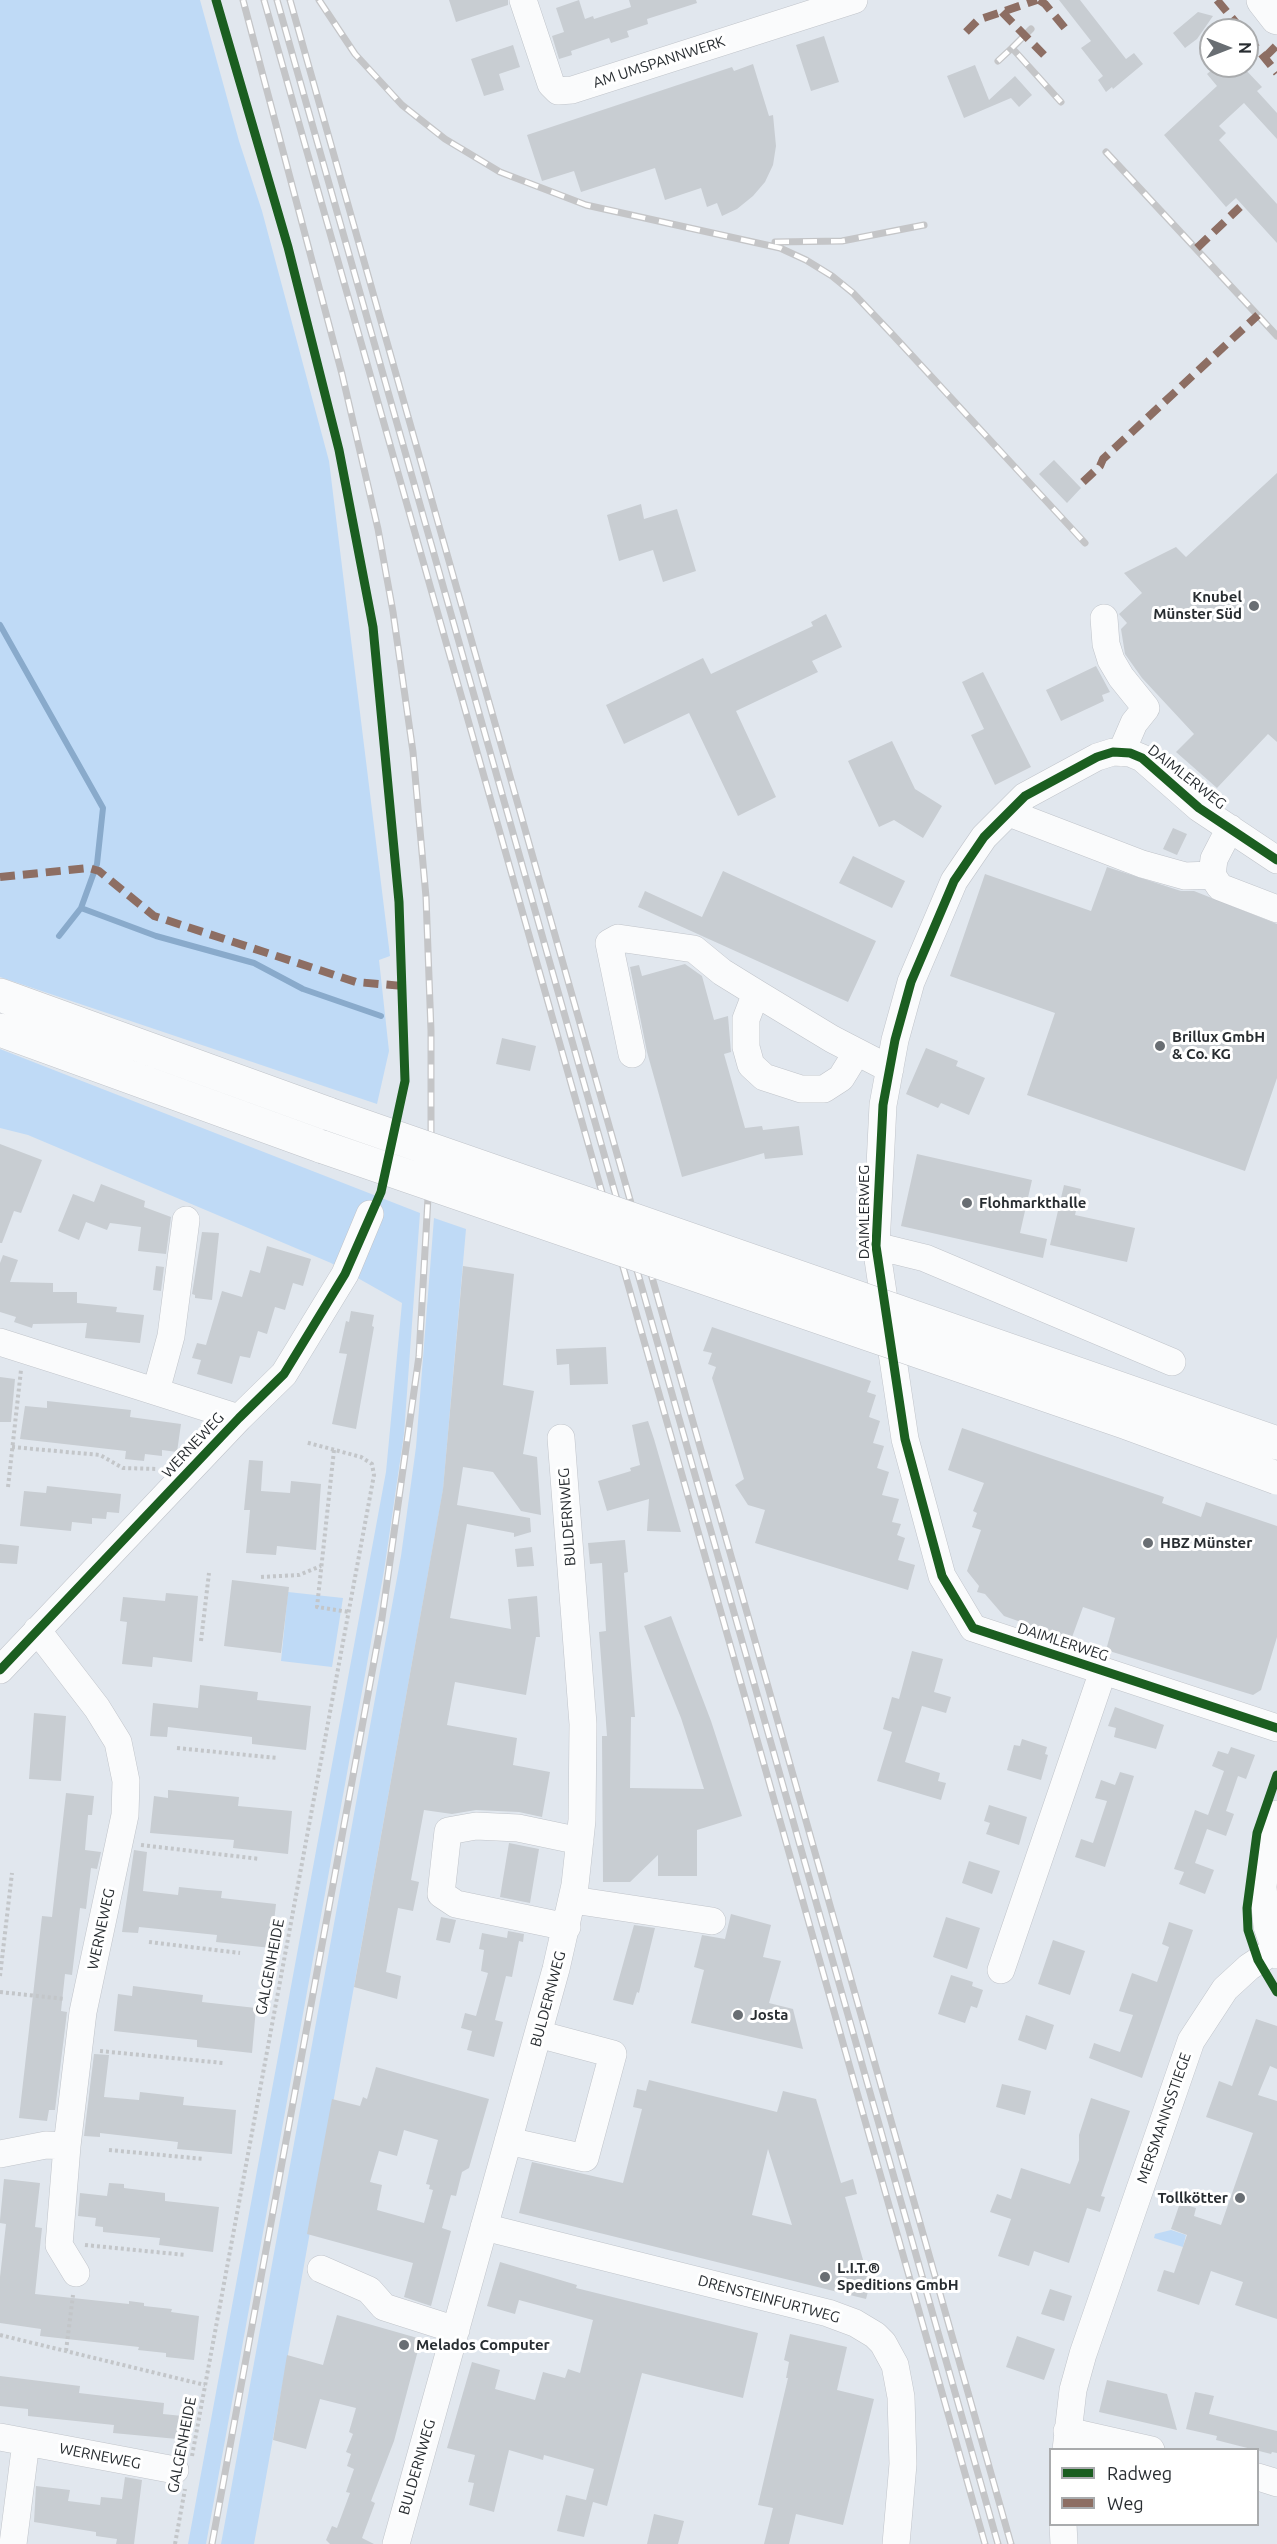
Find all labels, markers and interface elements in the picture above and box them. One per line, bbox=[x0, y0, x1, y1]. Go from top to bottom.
north arrow bbox=[1199, 18, 1259, 78]
street label: AM UMSPANNWERK bbox=[591, 32, 727, 92]
text: N bbox=[1236, 42, 1254, 54]
place label: Knubel Münster Süd bbox=[1153, 588, 1242, 623]
marker: Knubel Münster Süd bbox=[1247, 599, 1261, 613]
street label: DAIMLERWEG bbox=[1144, 741, 1230, 813]
place label: Brillux GmbH & Co. KG bbox=[1172, 1028, 1265, 1063]
marker: Brillux GmbH & Co. KG bbox=[1153, 1039, 1167, 1053]
street label: DAIMLERWEG bbox=[855, 1165, 873, 1259]
place label: Flohmarkthalle bbox=[979, 1194, 1086, 1212]
marker: Flohmarkthalle bbox=[960, 1196, 974, 1210]
street label: WERNEWEG bbox=[158, 1409, 228, 1481]
street label: BULDERNWEG bbox=[555, 1467, 579, 1567]
place label: HBZ Münster bbox=[1160, 1534, 1252, 1552]
marker: HBZ Münster bbox=[1141, 1536, 1155, 1550]
street label: DAIMLERWEG bbox=[1015, 1619, 1111, 1665]
street label: WERNEWEG bbox=[84, 1887, 118, 1971]
street label: GALGENHEIDE bbox=[252, 1917, 288, 2017]
street label: BULDERNWEG bbox=[527, 1949, 569, 2049]
place label: Josta bbox=[750, 2006, 788, 2024]
marker: Josta bbox=[731, 2008, 745, 2022]
street label: MERSMANNSSTIEGE bbox=[1133, 2050, 1195, 2186]
place label: Tollkötter bbox=[1157, 2189, 1228, 2207]
marker: Tollkötter bbox=[1233, 2191, 1247, 2205]
place label: L.I.T.® Speditions GmbH bbox=[837, 2259, 959, 2294]
marker: L.I.T.® Speditions GmbH bbox=[818, 2270, 832, 2284]
street label: DRENSTEINFURTWEG bbox=[696, 2271, 842, 2327]
place label: Melados Computer bbox=[416, 2336, 550, 2354]
marker: Melados Computer bbox=[397, 2338, 411, 2352]
street label: GALGENHEIDE bbox=[164, 2395, 200, 2495]
street label: BULDERNWEG bbox=[395, 2417, 439, 2517]
street label: WERNEWEG bbox=[58, 2439, 142, 2473]
legend bbox=[1049, 2448, 1259, 2526]
text: Radweg bbox=[1107, 2463, 1172, 2483]
text: Weg bbox=[1107, 2493, 1144, 2513]

